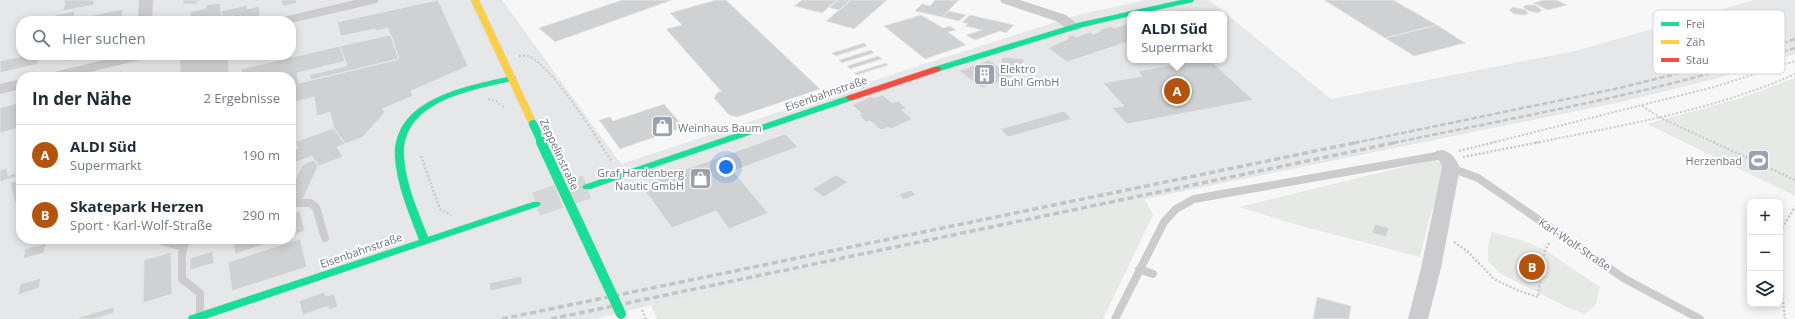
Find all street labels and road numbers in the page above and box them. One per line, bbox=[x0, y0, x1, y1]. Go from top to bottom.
street label: Eisenbahnstraße bbox=[783, 72, 869, 114]
street label: Zeppelinstraße bbox=[537, 116, 583, 192]
street label: Karl-Wolf-Straße bbox=[1536, 214, 1614, 274]
street label: Eisenbahnstraße bbox=[318, 229, 404, 271]

